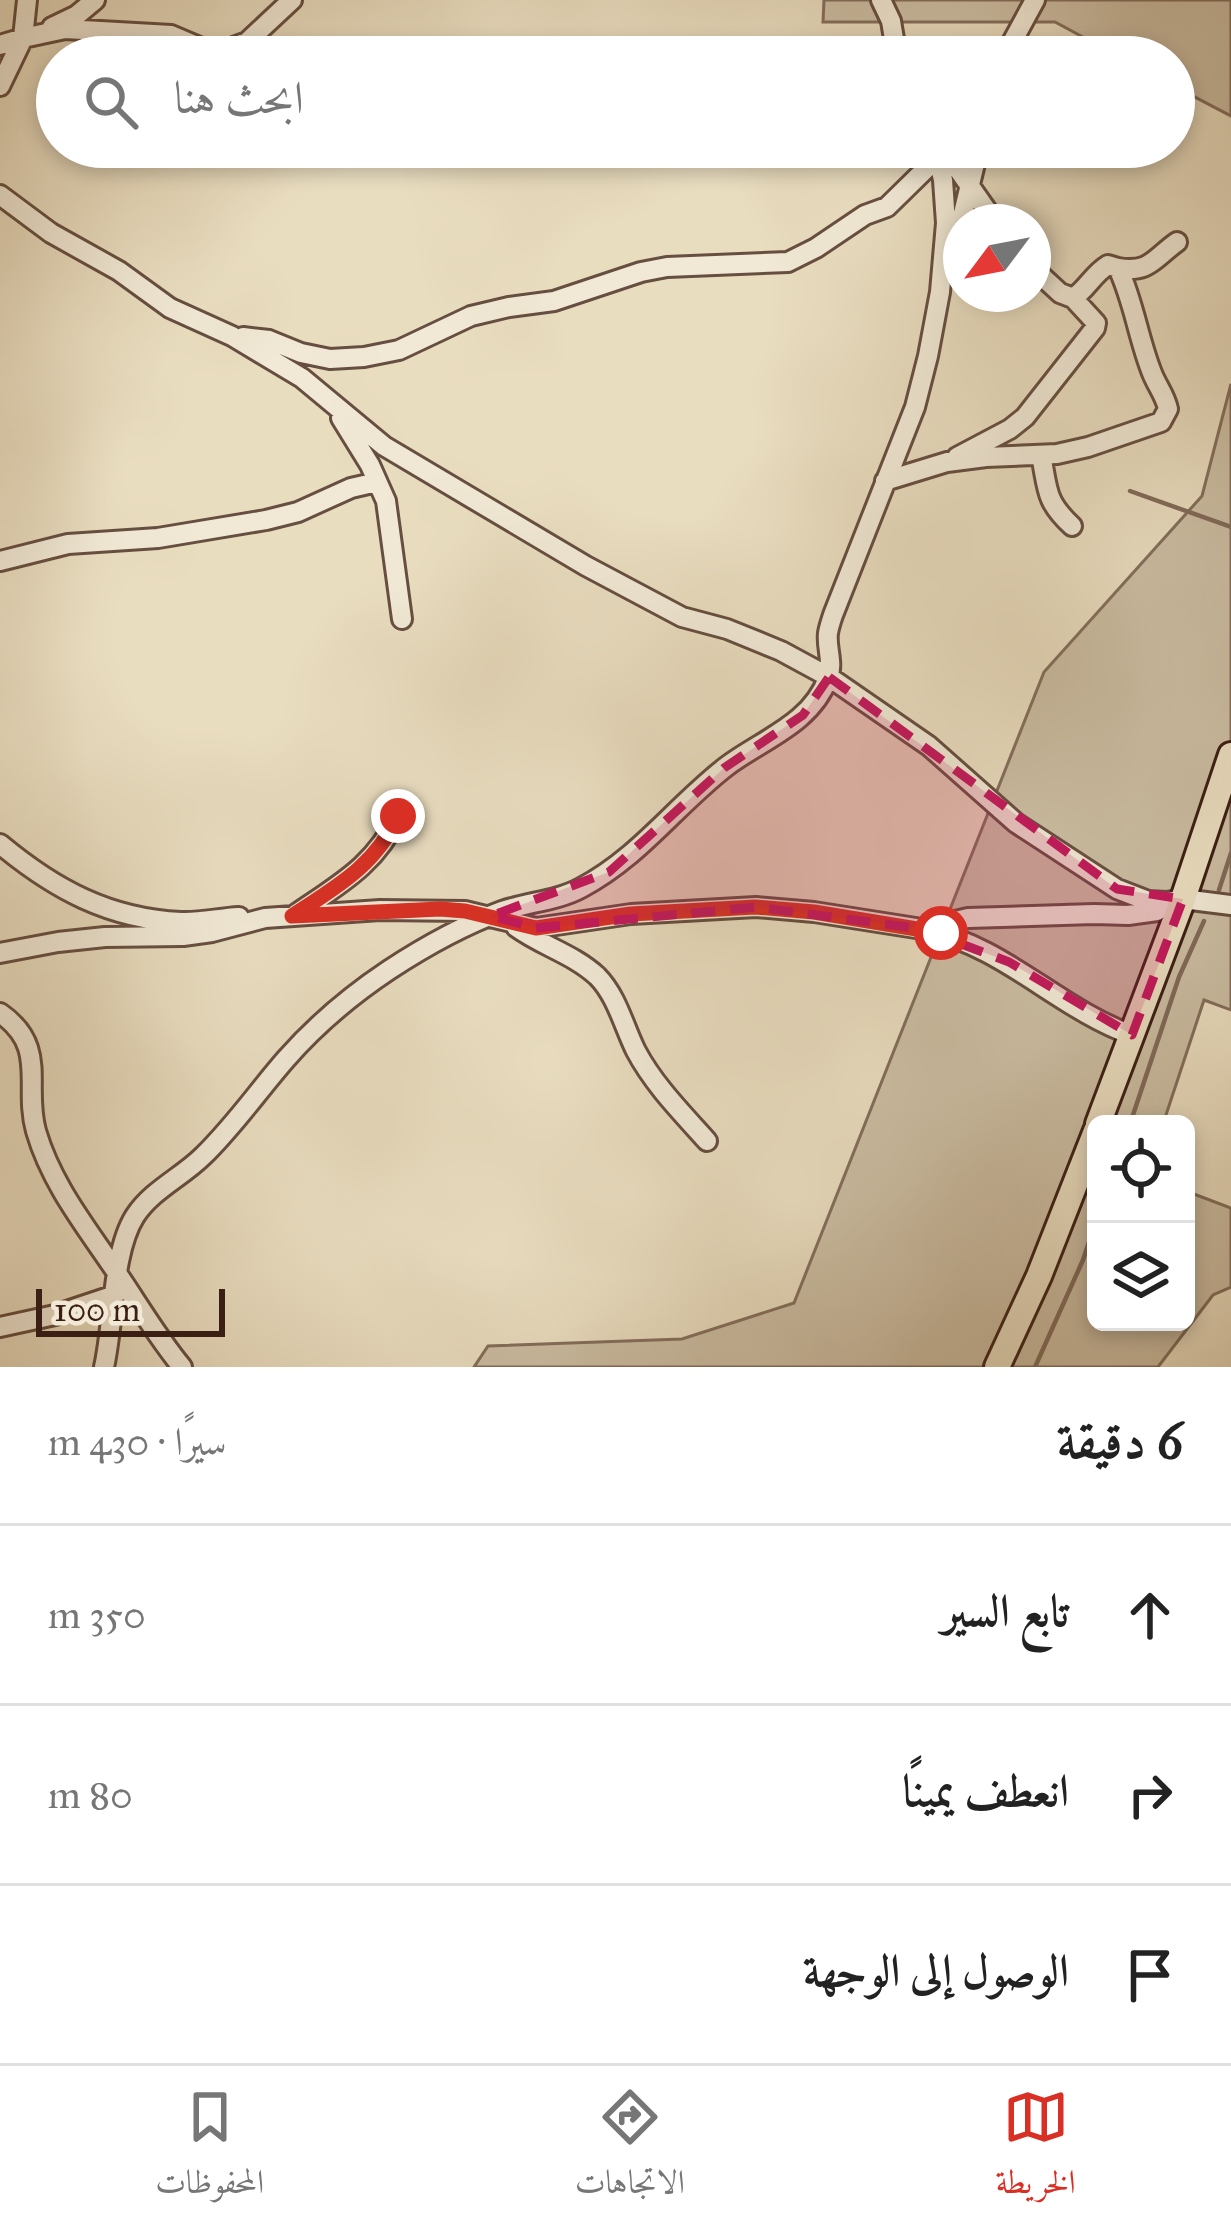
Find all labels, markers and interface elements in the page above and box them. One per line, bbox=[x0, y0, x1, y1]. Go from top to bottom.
search box bbox=[36, 36, 1195, 168]
icon: search bbox=[78, 69, 144, 135]
text: ابحث هنا bbox=[174, 70, 304, 125]
north arrow bbox=[943, 204, 1051, 312]
route end bbox=[371, 789, 425, 843]
route start bbox=[914, 906, 968, 960]
map controls bbox=[1087, 1115, 1195, 1331]
button: locate bbox=[1087, 1115, 1195, 1223]
button: layers bbox=[1087, 1223, 1195, 1331]
scale bar bbox=[36, 1283, 225, 1336]
text: 100 m bbox=[54, 1290, 140, 1330]
text: 6 دقيقة bbox=[1057, 1410, 1183, 1472]
text: سيرًا · 430 m bbox=[48, 1418, 227, 1466]
icon: ahead bbox=[1117, 1582, 1183, 1648]
text: تابع السير bbox=[942, 1583, 1069, 1638]
text: 350 m bbox=[48, 1591, 146, 1639]
icon: right bbox=[1117, 1762, 1183, 1828]
text: انعطف يمينًا bbox=[903, 1763, 1069, 1818]
text: 80 m bbox=[48, 1771, 133, 1819]
icon: arrive bbox=[1117, 1942, 1183, 2008]
text: الوصول إلى الوجهة bbox=[803, 1943, 1069, 1998]
tab: المحفوظات bbox=[155, 2084, 264, 2214]
tab: الاتجاهات bbox=[575, 2084, 685, 2214]
tab: الخريطة bbox=[995, 2084, 1076, 2214]

